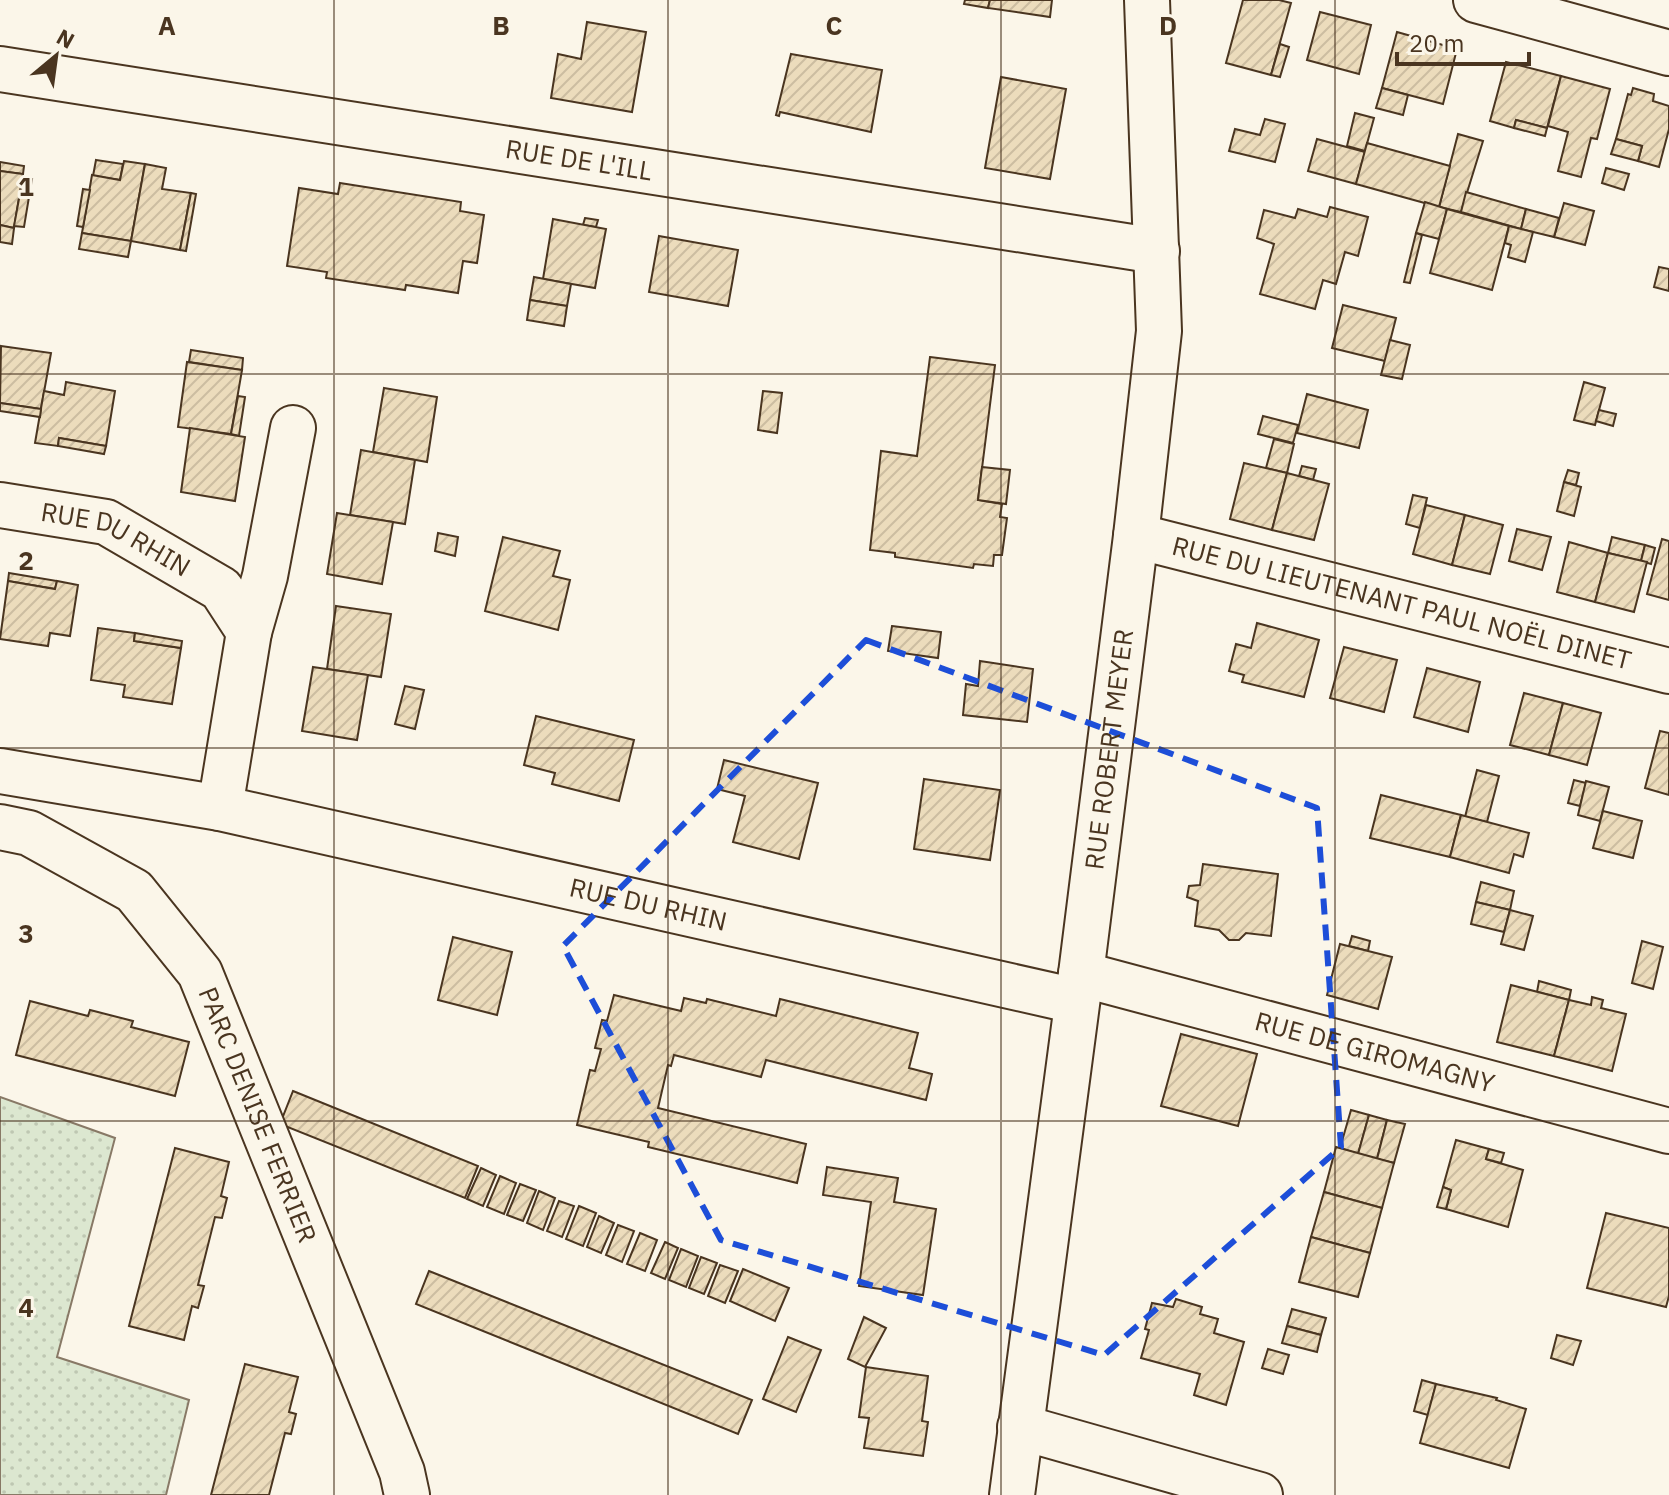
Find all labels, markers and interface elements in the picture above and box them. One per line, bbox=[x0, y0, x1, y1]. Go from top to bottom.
text: A bbox=[158, 8, 176, 42]
text: B bbox=[492, 8, 510, 42]
text: C bbox=[826, 8, 843, 42]
text: D bbox=[1159, 8, 1177, 42]
north arrow bbox=[16, 16, 96, 96]
scale bar bbox=[1397, 16, 1529, 66]
text: N bbox=[52, 22, 80, 55]
text: 20 m bbox=[1409, 27, 1464, 59]
street label: RUE DE L'ILL bbox=[503, 131, 655, 187]
text: 1 bbox=[18, 169, 34, 203]
street label: RUE DU RHIN bbox=[39, 494, 197, 584]
street label: RUE DU LIEUTENANT PAUL NOËL DINET bbox=[1169, 528, 1635, 677]
text: 2 bbox=[18, 543, 34, 577]
street label: RUE ROBERT MEYER bbox=[1076, 627, 1140, 872]
street label: RUE DU RHIN bbox=[566, 869, 730, 938]
text: 3 bbox=[18, 916, 34, 950]
street label: PARC DENISE FERRIER bbox=[191, 982, 325, 1248]
street label: RUE DE GIROMAGNY bbox=[1251, 1003, 1499, 1100]
text: 4 bbox=[18, 1290, 34, 1324]

